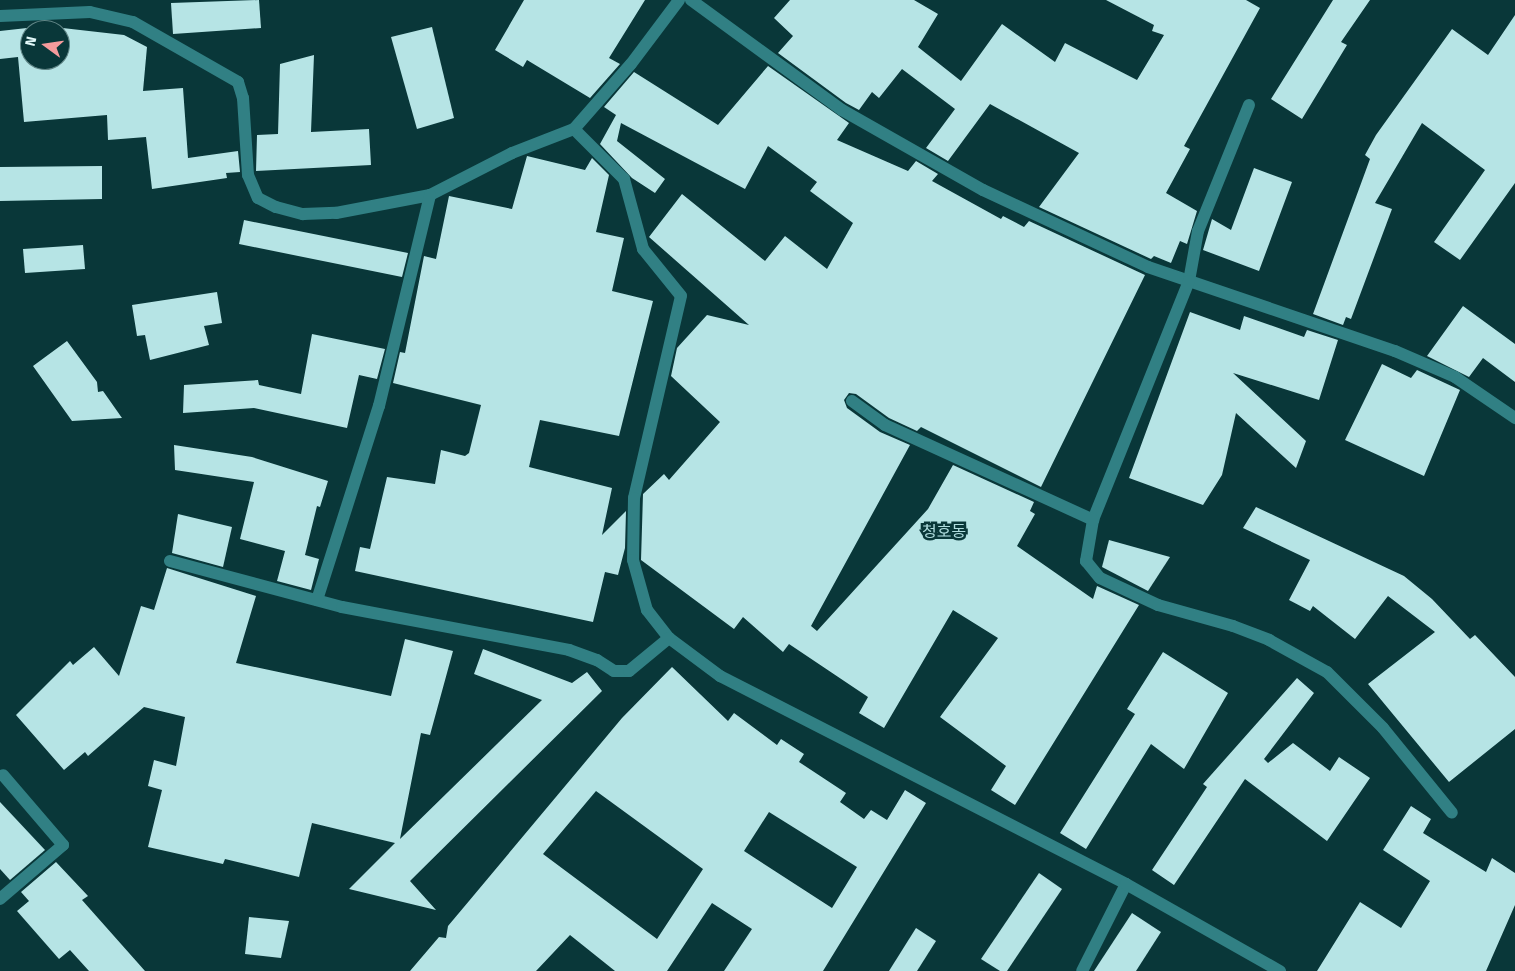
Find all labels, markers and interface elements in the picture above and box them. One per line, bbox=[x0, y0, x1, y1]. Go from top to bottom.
north arrow bbox=[20, 20, 70, 70]
text: N bbox=[22, 35, 40, 48]
district label: 청호동 bbox=[922, 522, 966, 542]

